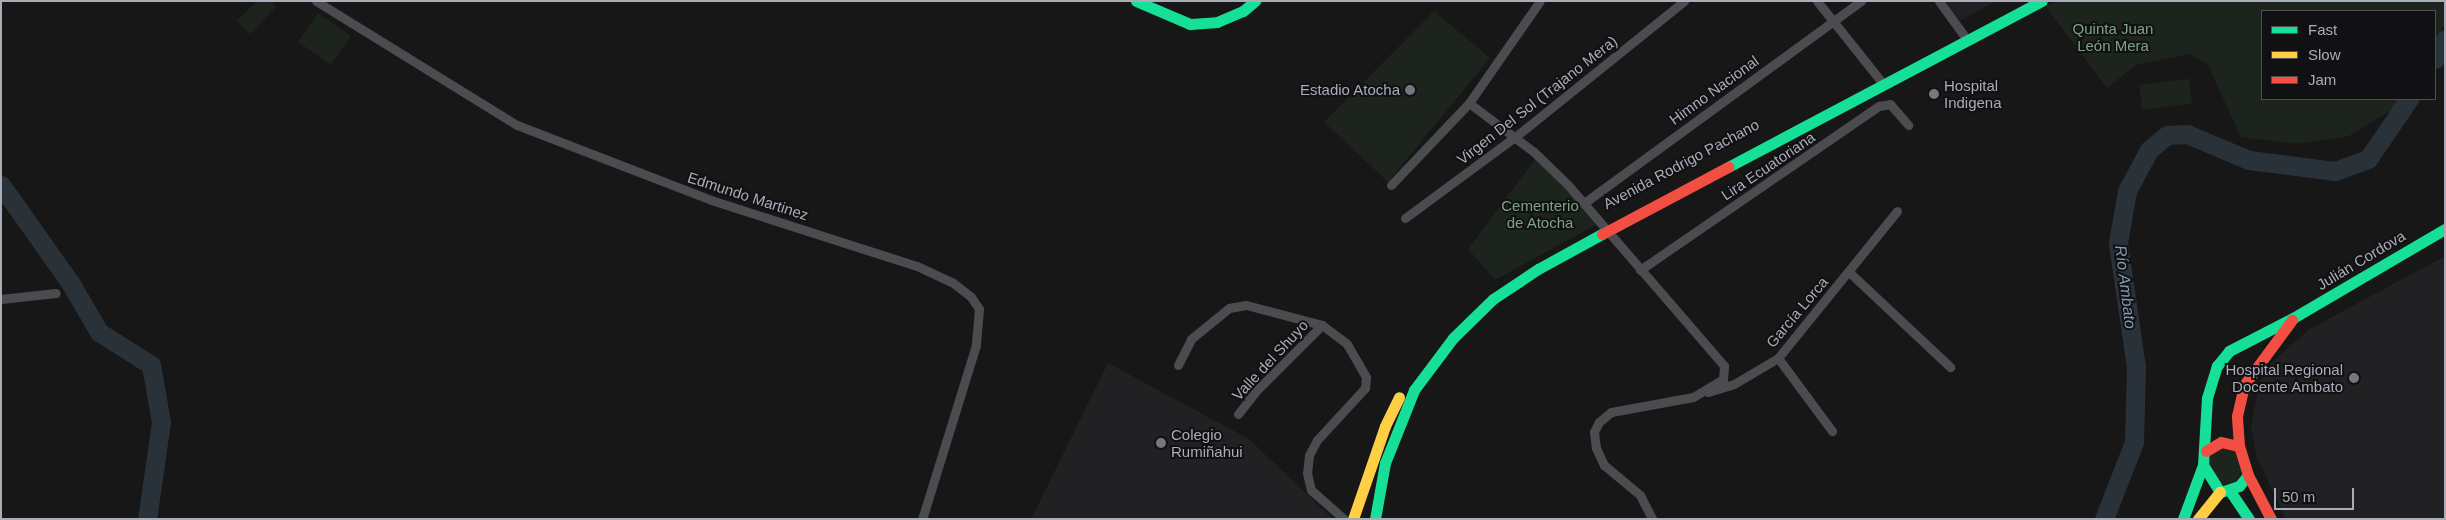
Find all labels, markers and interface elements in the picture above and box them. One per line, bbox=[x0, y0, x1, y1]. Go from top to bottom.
legend bbox=[2261, 10, 2436, 100]
park label: Quinta Juan León Mera bbox=[2073, 19, 2153, 54]
text: Fast bbox=[2308, 21, 2337, 38]
street label: Virgen Del Sol (Trajano Mera) bbox=[1453, 32, 1621, 168]
text: Slow bbox=[2308, 46, 2341, 63]
street label: Himno Nacional bbox=[1666, 52, 1762, 128]
text: Jam bbox=[2308, 71, 2336, 88]
place label: Hospital Indigena bbox=[1944, 76, 2002, 111]
place label: Estadio Atocha bbox=[1299, 81, 1400, 99]
marker: Estadio Atocha bbox=[1404, 84, 1416, 96]
marker: Hospital Indigena bbox=[1928, 88, 1940, 100]
street label: Avenida Rodrigo Pachano bbox=[1600, 115, 1762, 213]
street label: Lira Ecuatoriana bbox=[1718, 128, 1818, 204]
street label: Edmundo Martinez bbox=[685, 168, 811, 224]
park label: Cementerio de Atocha bbox=[1501, 196, 1579, 231]
street label: Julián Cordova bbox=[2313, 227, 2409, 293]
water label: Río Ambato bbox=[2110, 244, 2140, 330]
street label: García Lorca bbox=[1762, 273, 1832, 351]
street label: Valle del Shuyo bbox=[1228, 316, 1312, 404]
place label: Hospital Regional Docente Ambato bbox=[2225, 360, 2343, 395]
marker: Hospital Regional Docente Ambato bbox=[2347, 371, 2361, 385]
place label: Colegio Rumiñahui bbox=[1171, 425, 1243, 460]
marker: Colegio Rumiñahui bbox=[1155, 437, 1167, 449]
scale bar bbox=[2276, 478, 2356, 510]
text: 50 m bbox=[2282, 488, 2315, 505]

